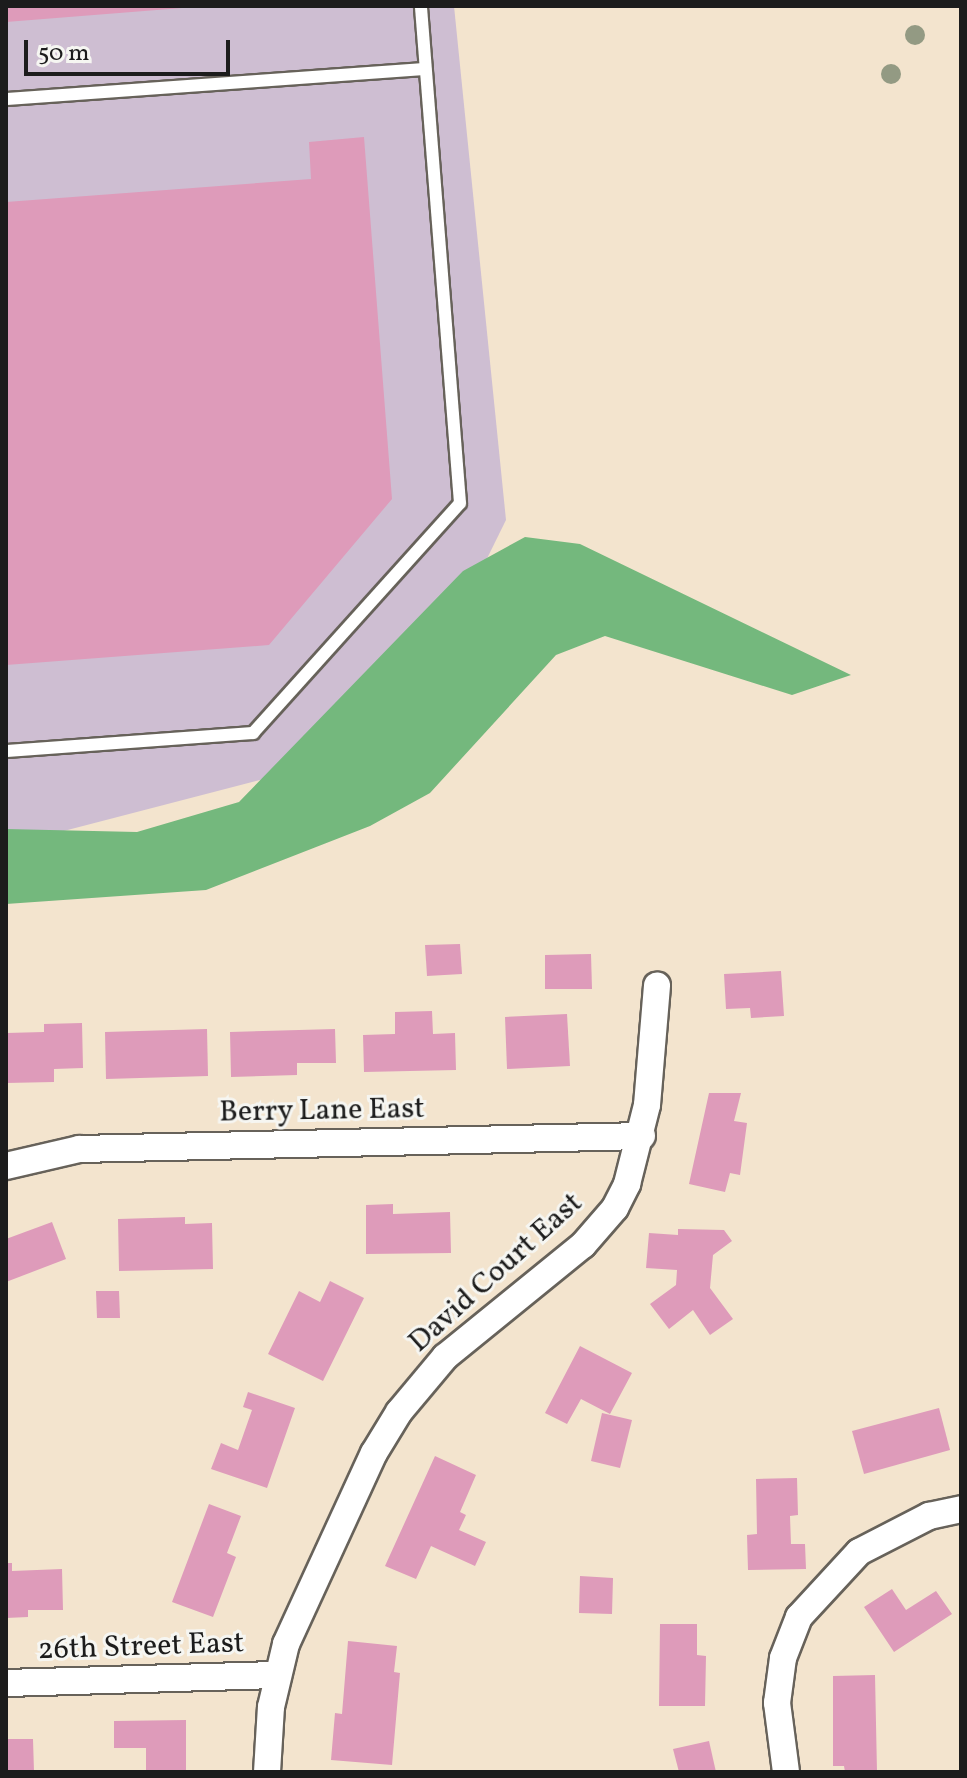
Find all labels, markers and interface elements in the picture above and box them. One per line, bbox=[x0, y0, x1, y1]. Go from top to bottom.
scale bar bbox=[28, 24, 234, 74]
text: 50 m bbox=[38, 37, 90, 71]
street label: Berry Lane East bbox=[218, 1091, 426, 1131]
street label: David Court East bbox=[402, 1185, 590, 1361]
street label: 26th Street East bbox=[37, 1625, 245, 1669]

